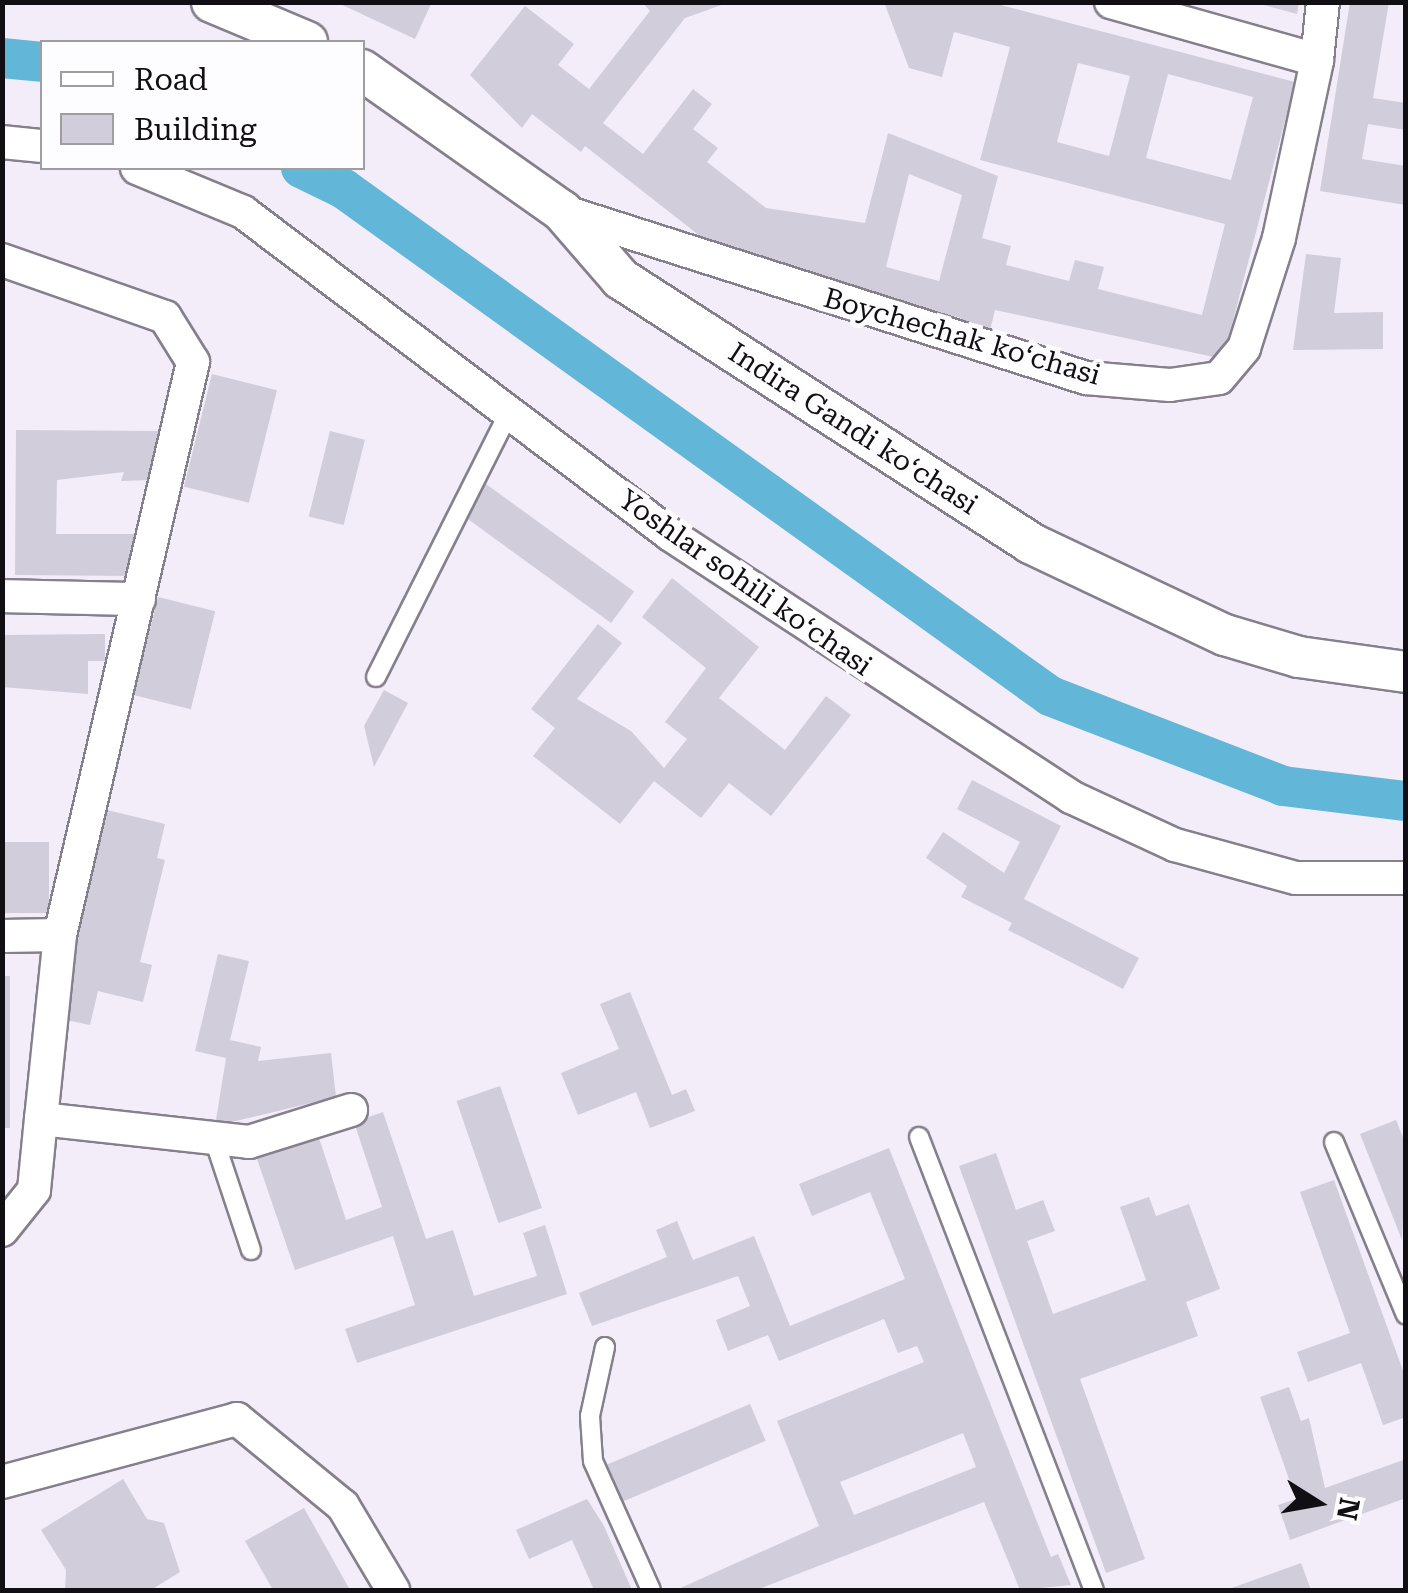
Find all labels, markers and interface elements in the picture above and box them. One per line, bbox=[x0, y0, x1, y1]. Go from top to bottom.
legend bbox=[40, 40, 365, 170]
text: Road bbox=[134, 62, 208, 97]
text: Building bbox=[134, 112, 257, 147]
street label: Boychechak koʻchasi bbox=[820, 281, 1104, 393]
street label: Indira Gandi koʻchasi bbox=[722, 336, 984, 522]
street label: Yoshlar sohili koʻchasi bbox=[612, 483, 878, 683]
north arrow bbox=[1268, 1453, 1368, 1553]
text: N bbox=[1330, 1495, 1366, 1523]

